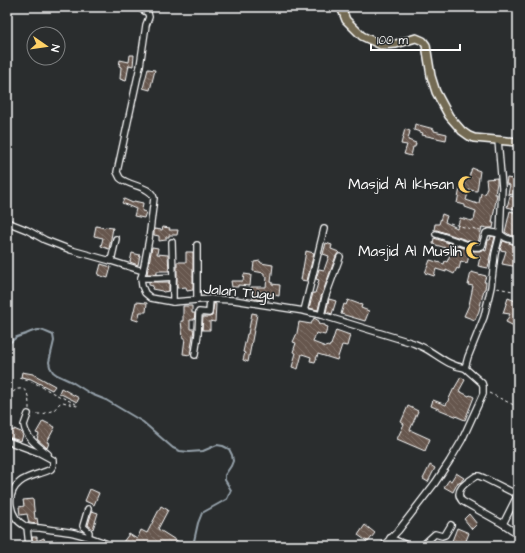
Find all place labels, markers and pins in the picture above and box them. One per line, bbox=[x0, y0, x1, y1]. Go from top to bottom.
place label: Masjid Al Ikhsan bbox=[348, 174, 454, 195]
mosque icon: Masjid Al Ikhsan bbox=[457, 174, 477, 194]
place label: Masjid Al Muslih bbox=[358, 241, 463, 262]
mosque icon: Masjid Al Muslih bbox=[465, 241, 485, 261]

